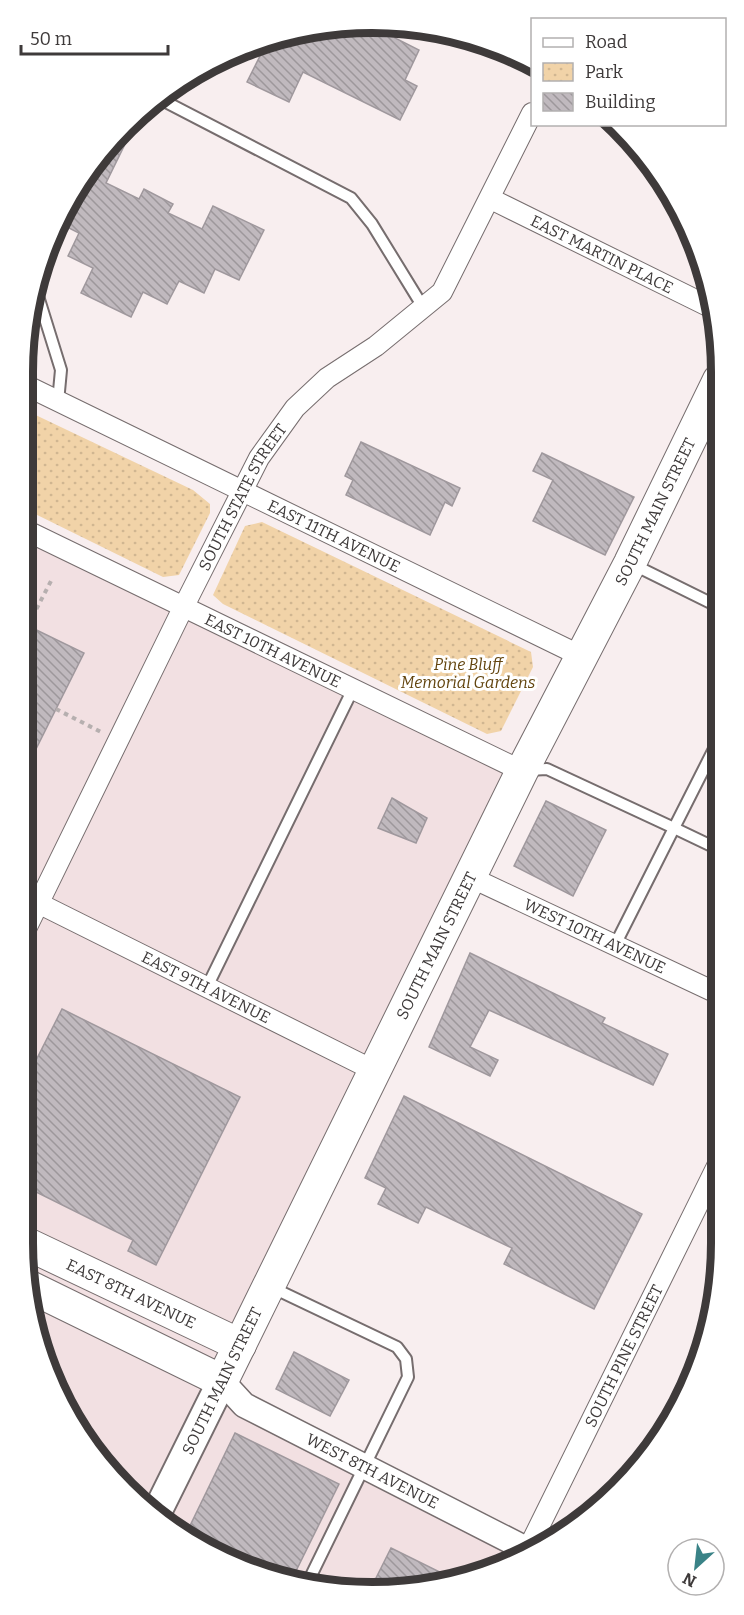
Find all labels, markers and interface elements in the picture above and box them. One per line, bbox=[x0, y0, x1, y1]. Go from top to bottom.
scale bar bbox=[21, 18, 168, 56]
legend bbox=[531, 18, 726, 126]
text: 50 m bbox=[30, 28, 72, 50]
text: Road bbox=[585, 31, 628, 53]
text: Park bbox=[585, 61, 624, 83]
text: Building bbox=[585, 91, 656, 113]
street label: EAST MARTIN PLACE bbox=[528, 211, 677, 297]
street label: SOUTH STATE STREET bbox=[194, 420, 290, 574]
street label: SOUTH MAIN STREET bbox=[611, 435, 699, 589]
street label: EAST 11TH AVENUE bbox=[265, 495, 403, 576]
street label: EAST 10TH AVENUE bbox=[202, 609, 344, 691]
park label: Pine Bluff Memorial Gardens bbox=[401, 655, 536, 692]
street label: SOUTH MAIN STREET bbox=[392, 869, 480, 1022]
street label: WEST 10TH AVENUE bbox=[521, 894, 669, 977]
street label: EAST 9TH AVENUE bbox=[139, 947, 274, 1027]
street label: EAST 8TH AVENUE bbox=[64, 1255, 199, 1332]
street label: SOUTH PINE STREET bbox=[580, 1281, 666, 1430]
street label: SOUTH MAIN STREET bbox=[178, 1304, 266, 1458]
street label: WEST 8TH AVENUE bbox=[303, 1429, 442, 1512]
north arrow bbox=[666, 1537, 726, 1597]
text: N bbox=[680, 1569, 699, 1591]

